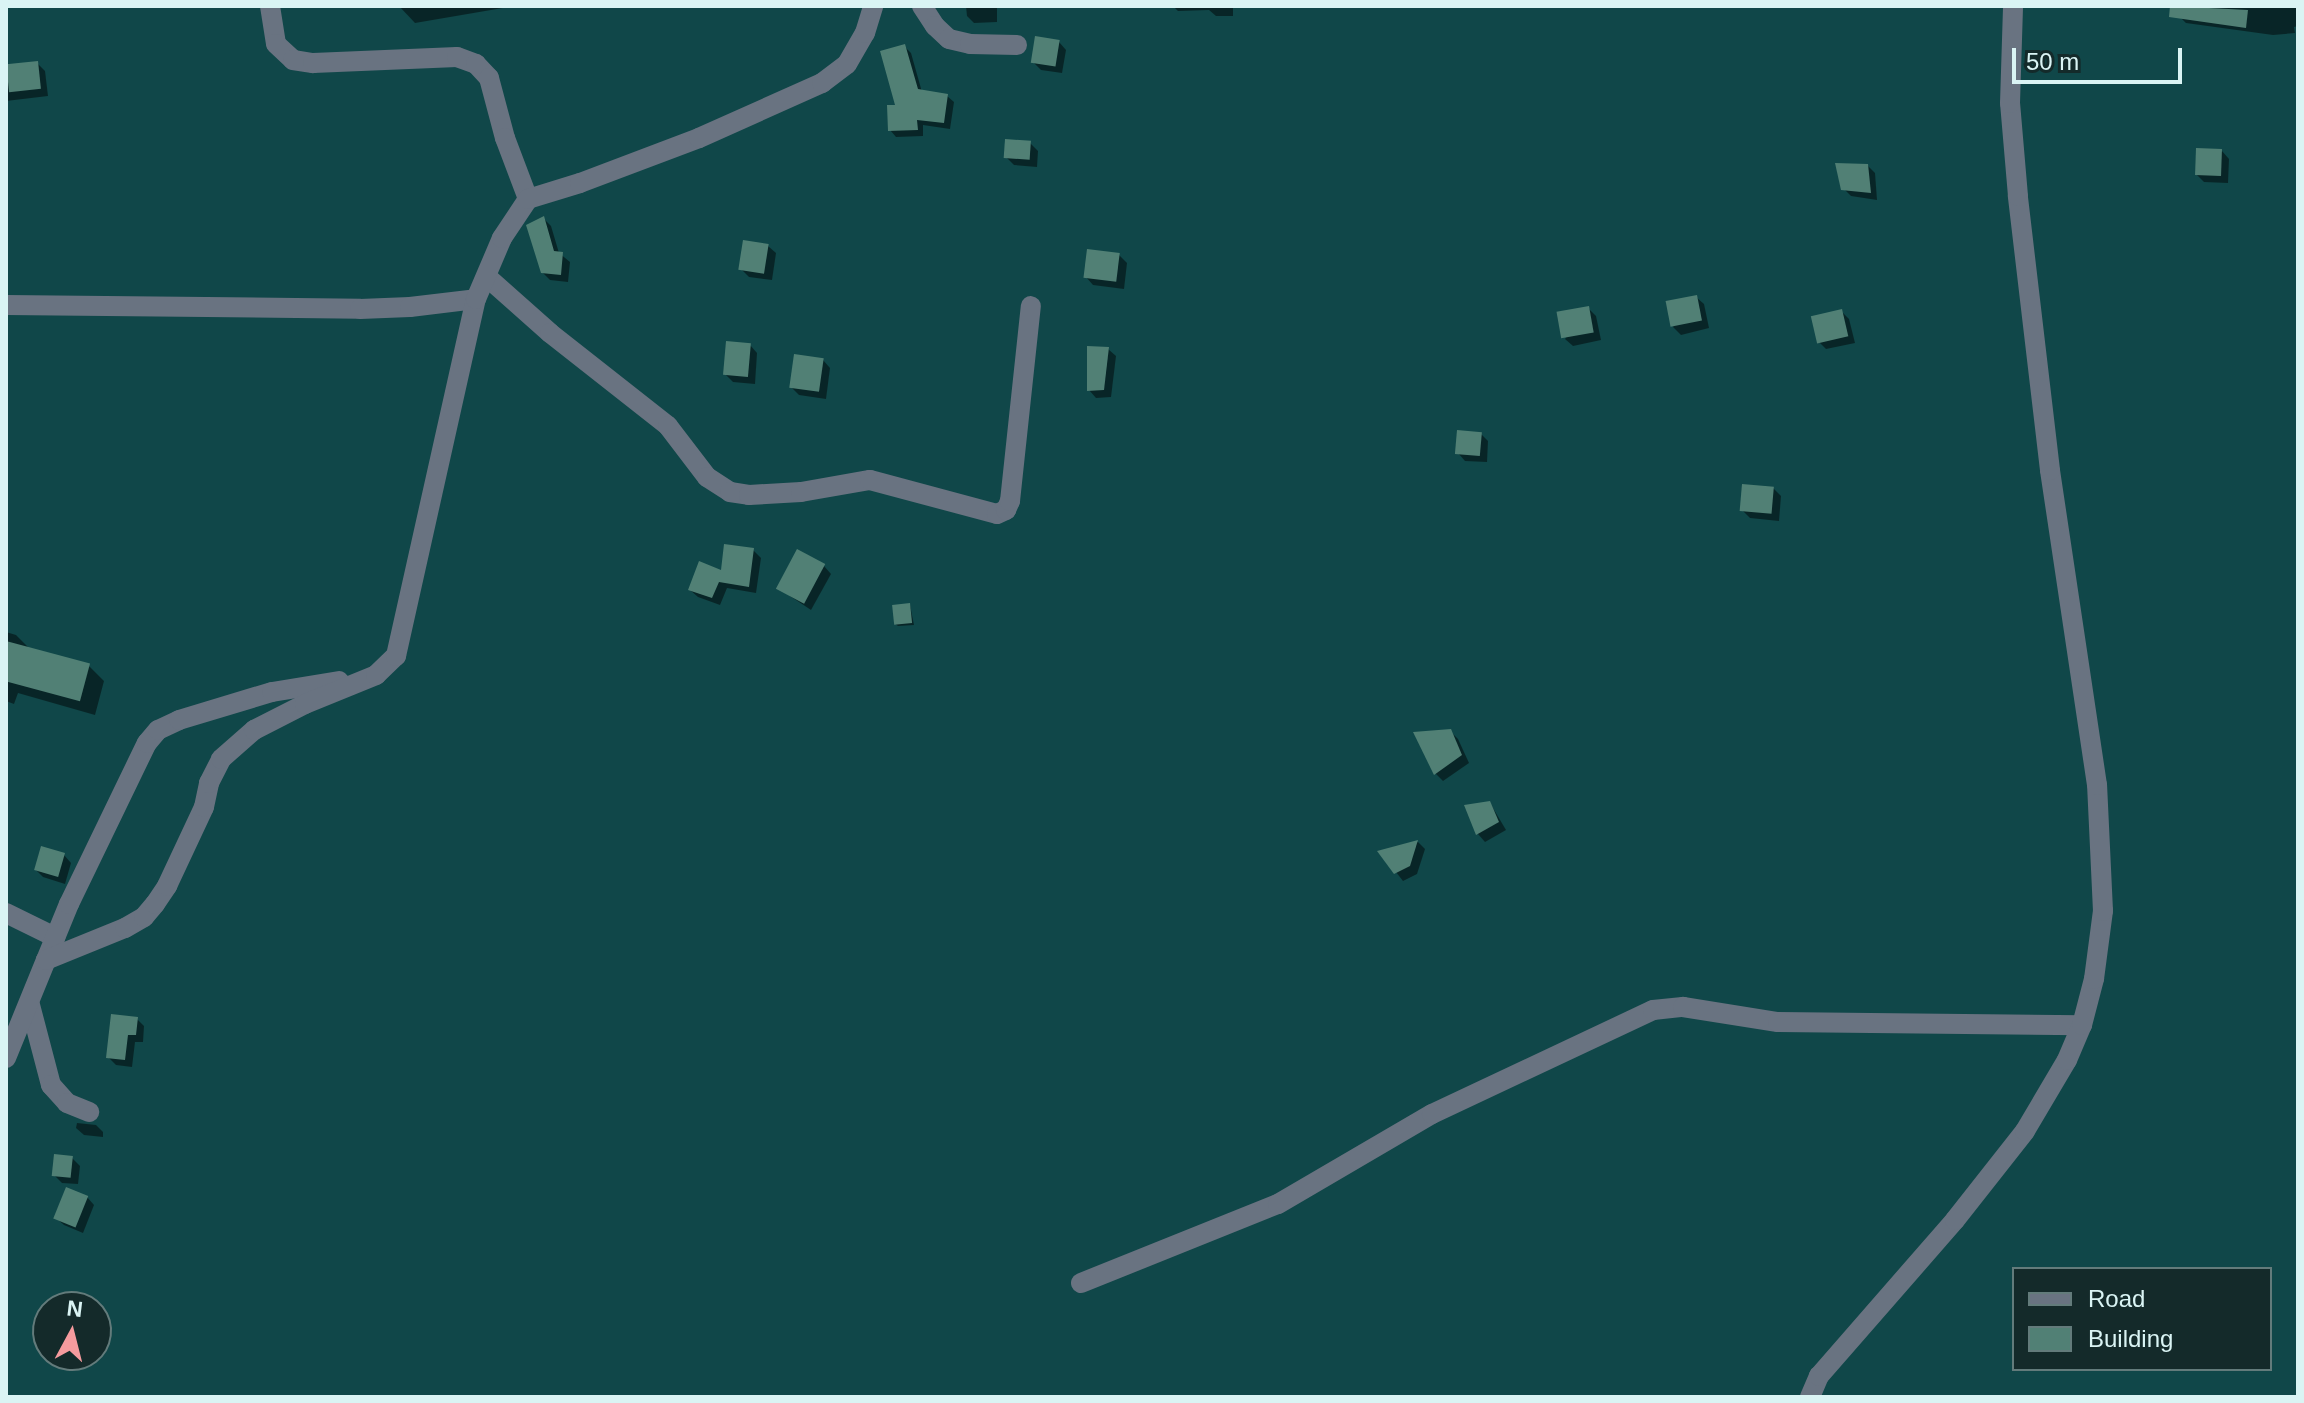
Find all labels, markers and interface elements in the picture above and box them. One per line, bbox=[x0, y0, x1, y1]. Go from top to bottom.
scale bar bbox=[2016, 32, 2186, 82]
text: 50 m bbox=[2026, 48, 2079, 75]
legend bbox=[2012, 1267, 2272, 1371]
text: Road bbox=[2088, 1285, 2145, 1312]
north arrow bbox=[32, 1291, 112, 1371]
text: N bbox=[65, 1295, 84, 1322]
text: Building bbox=[2088, 1325, 2173, 1352]

